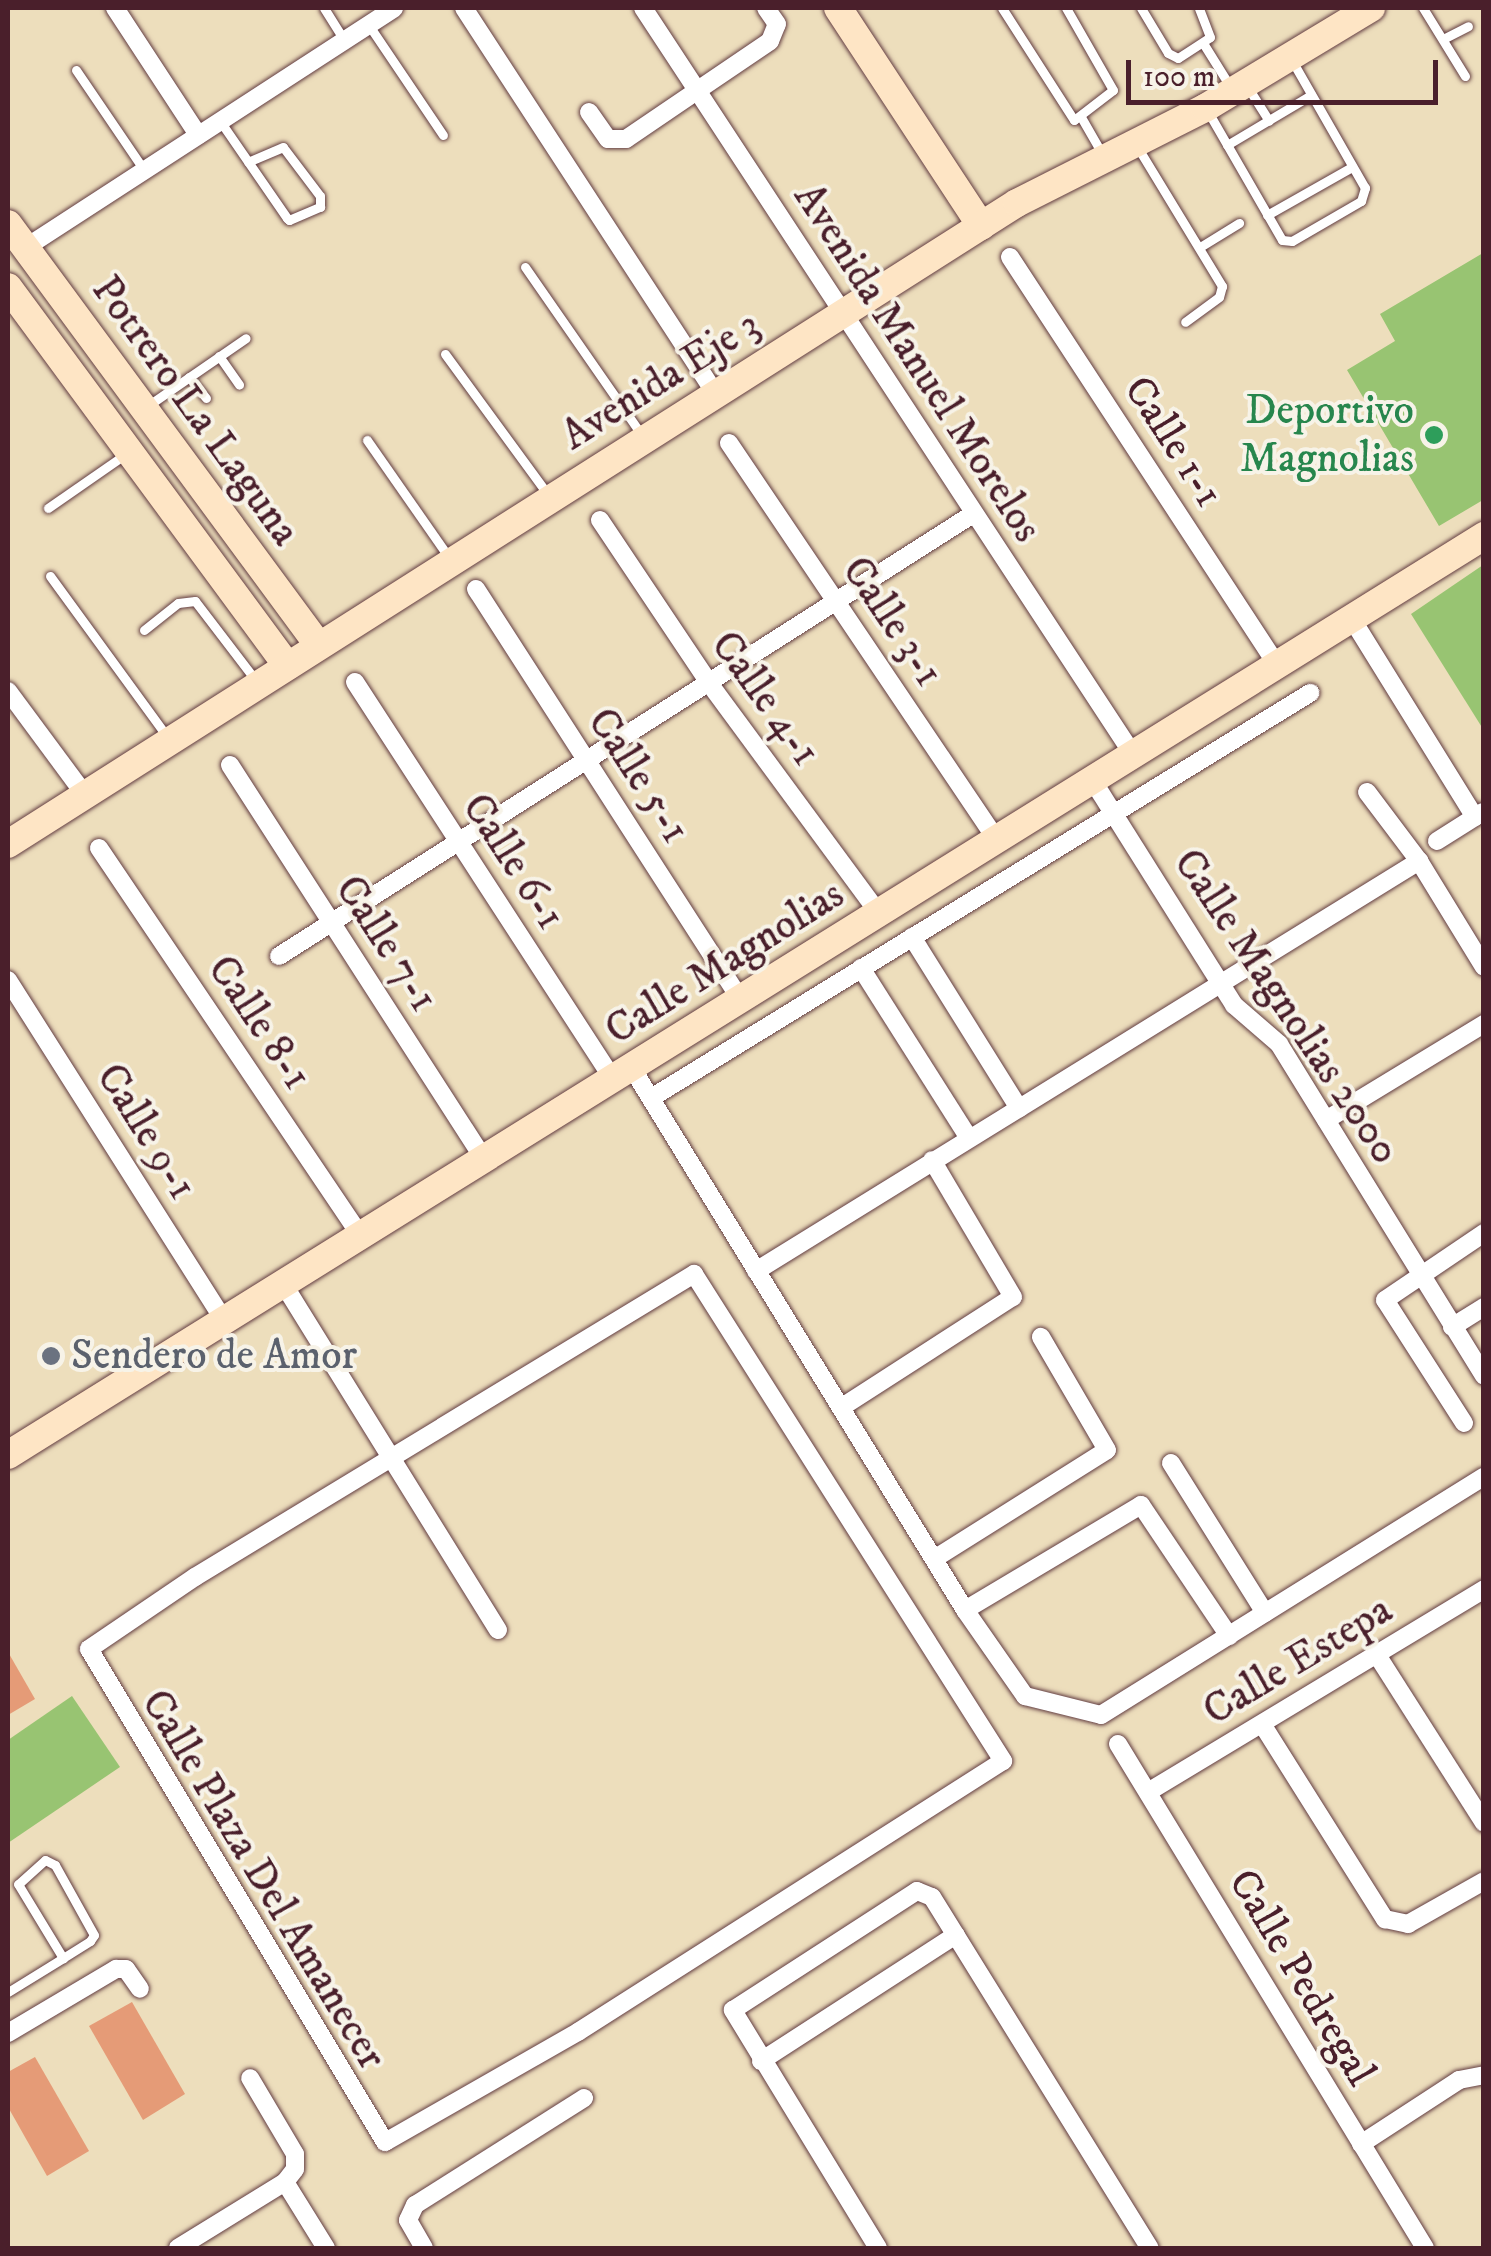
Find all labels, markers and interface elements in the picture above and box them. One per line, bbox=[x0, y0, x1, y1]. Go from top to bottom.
scale bar bbox=[1131, 40, 1444, 102]
text: 100 m bbox=[1143, 59, 1215, 96]
street label: Avenida Manuel Morelos bbox=[782, 174, 1052, 552]
street label: Potrero La Laguna bbox=[80, 266, 310, 556]
street label: Avenida Eje 3 bbox=[553, 300, 769, 462]
street label: Calle 1-1 bbox=[1112, 367, 1234, 517]
place label: Deportivo Magnolias bbox=[1240, 386, 1414, 484]
marker: Deportivo Magnolias bbox=[1423, 424, 1445, 446]
street label: Calle 3-1 bbox=[830, 548, 954, 696]
street label: Calle 4-1 bbox=[699, 622, 831, 776]
street label: Calle 5-1 bbox=[576, 699, 700, 853]
street label: Calle 6-1 bbox=[451, 785, 575, 939]
street label: Calle Magnolias 2000 bbox=[1162, 840, 1410, 1174]
street label: Calle 7-1 bbox=[324, 867, 448, 1021]
street label: Calle Magnolias bbox=[597, 870, 853, 1056]
street label: Calle 8-1 bbox=[196, 946, 322, 1100]
street label: Calle 9-1 bbox=[85, 1055, 207, 1209]
place label: Sendero de Amor bbox=[71, 1331, 357, 1381]
marker: Sendero de Amor bbox=[40, 1345, 62, 1367]
street label: Calle Estepa bbox=[1195, 1585, 1401, 1737]
street label: Calle Plaza Del Amanecer bbox=[130, 1681, 396, 2079]
street label: Calle Pedregal bbox=[1217, 1861, 1385, 2095]

